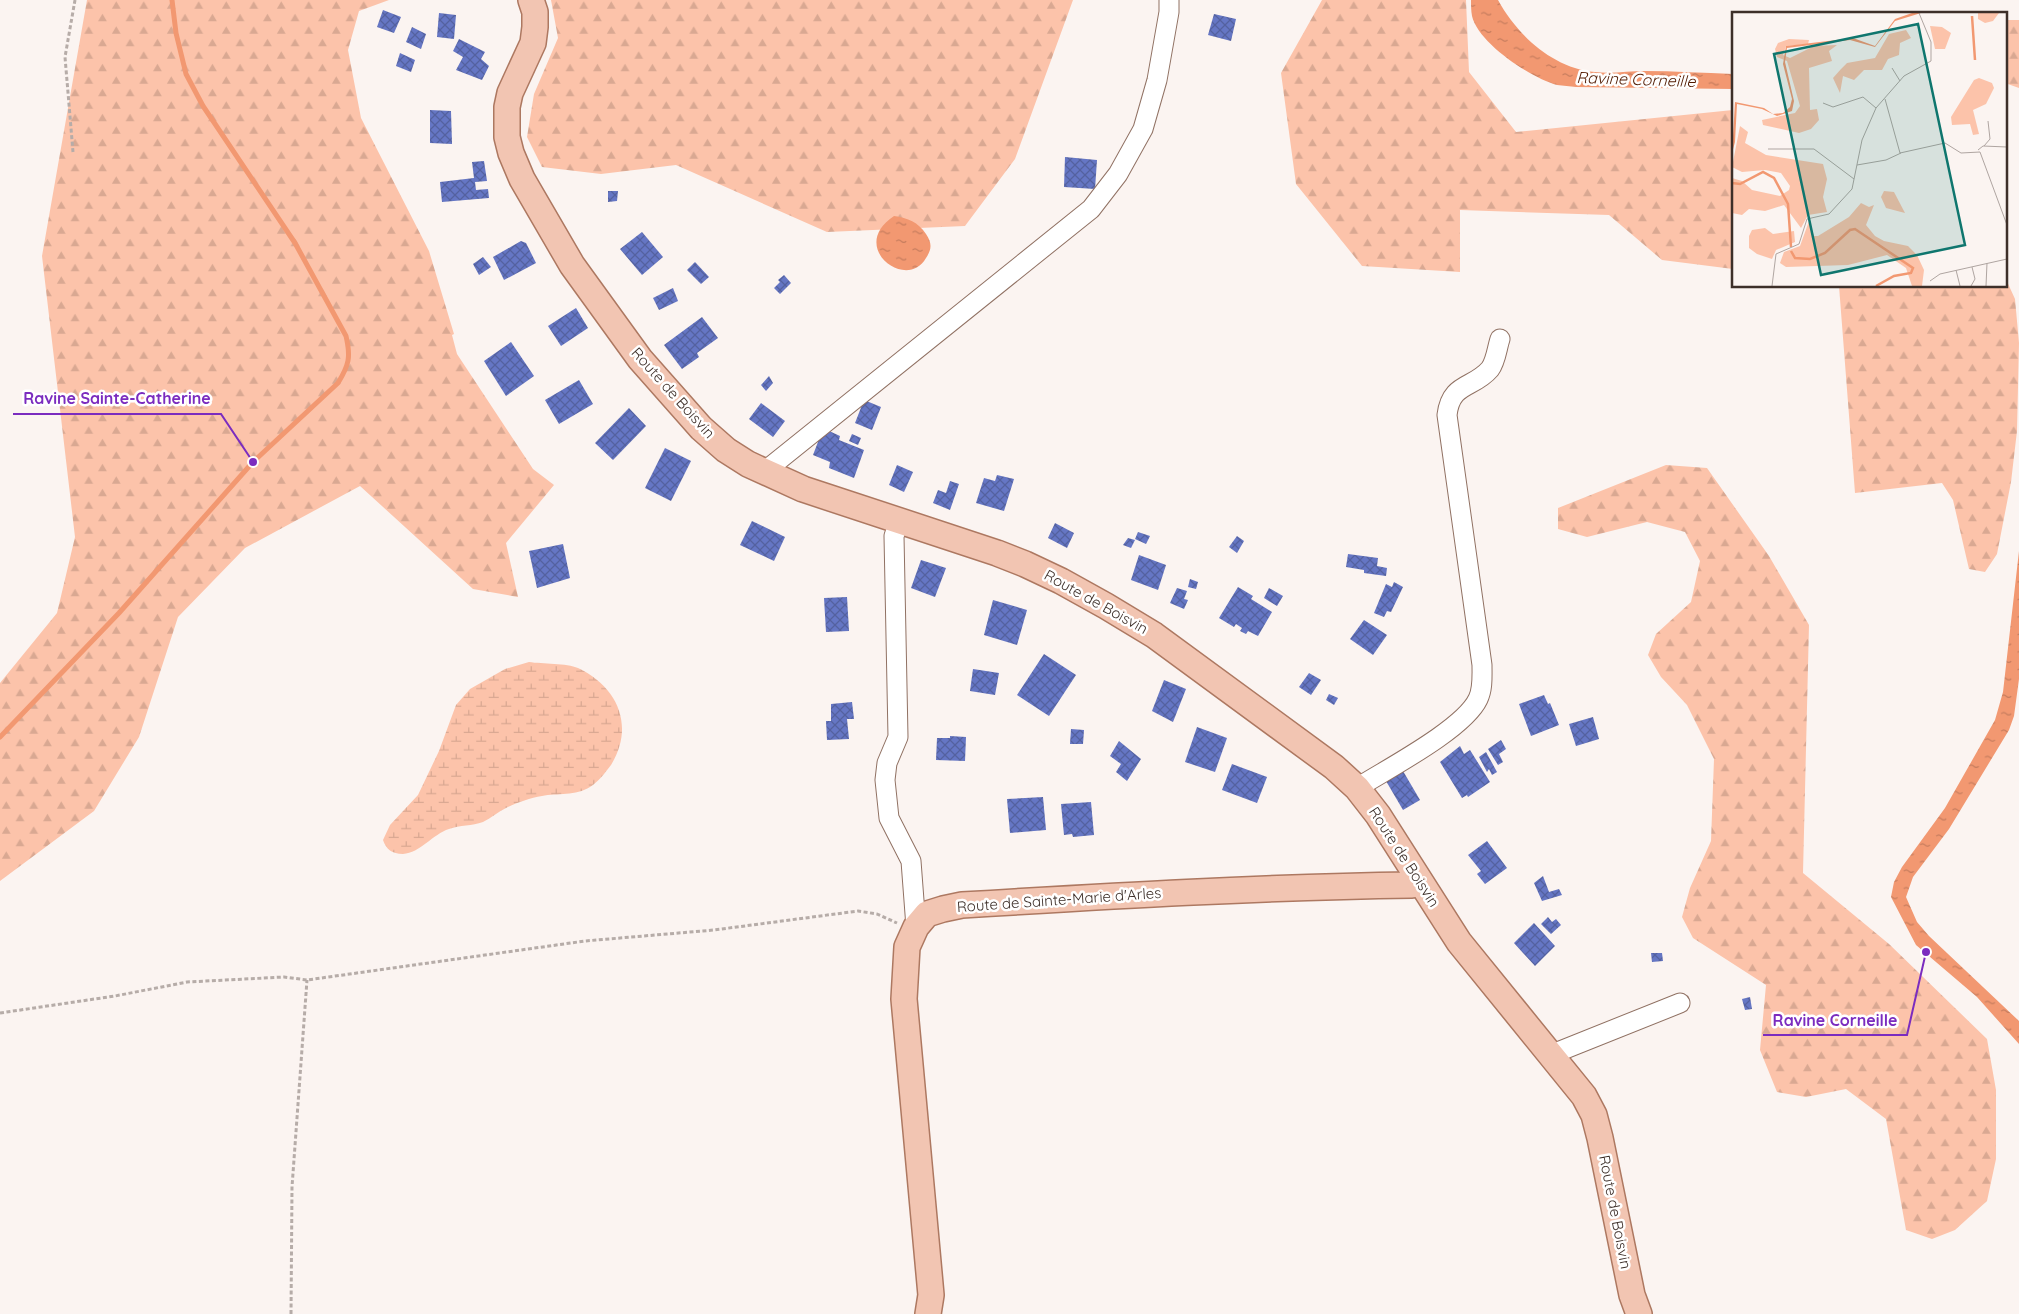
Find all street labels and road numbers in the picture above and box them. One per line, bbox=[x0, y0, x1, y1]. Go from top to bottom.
street label: Route de Boisvin bbox=[628, 343, 719, 442]
street label: Route de Boisvin bbox=[1041, 565, 1151, 638]
street label: Route de Boisvin bbox=[1365, 803, 1444, 910]
street label: Route de Sainte-Marie d'Arles bbox=[956, 883, 1162, 916]
street label: Route de Boisvin bbox=[1595, 1153, 1636, 1270]

